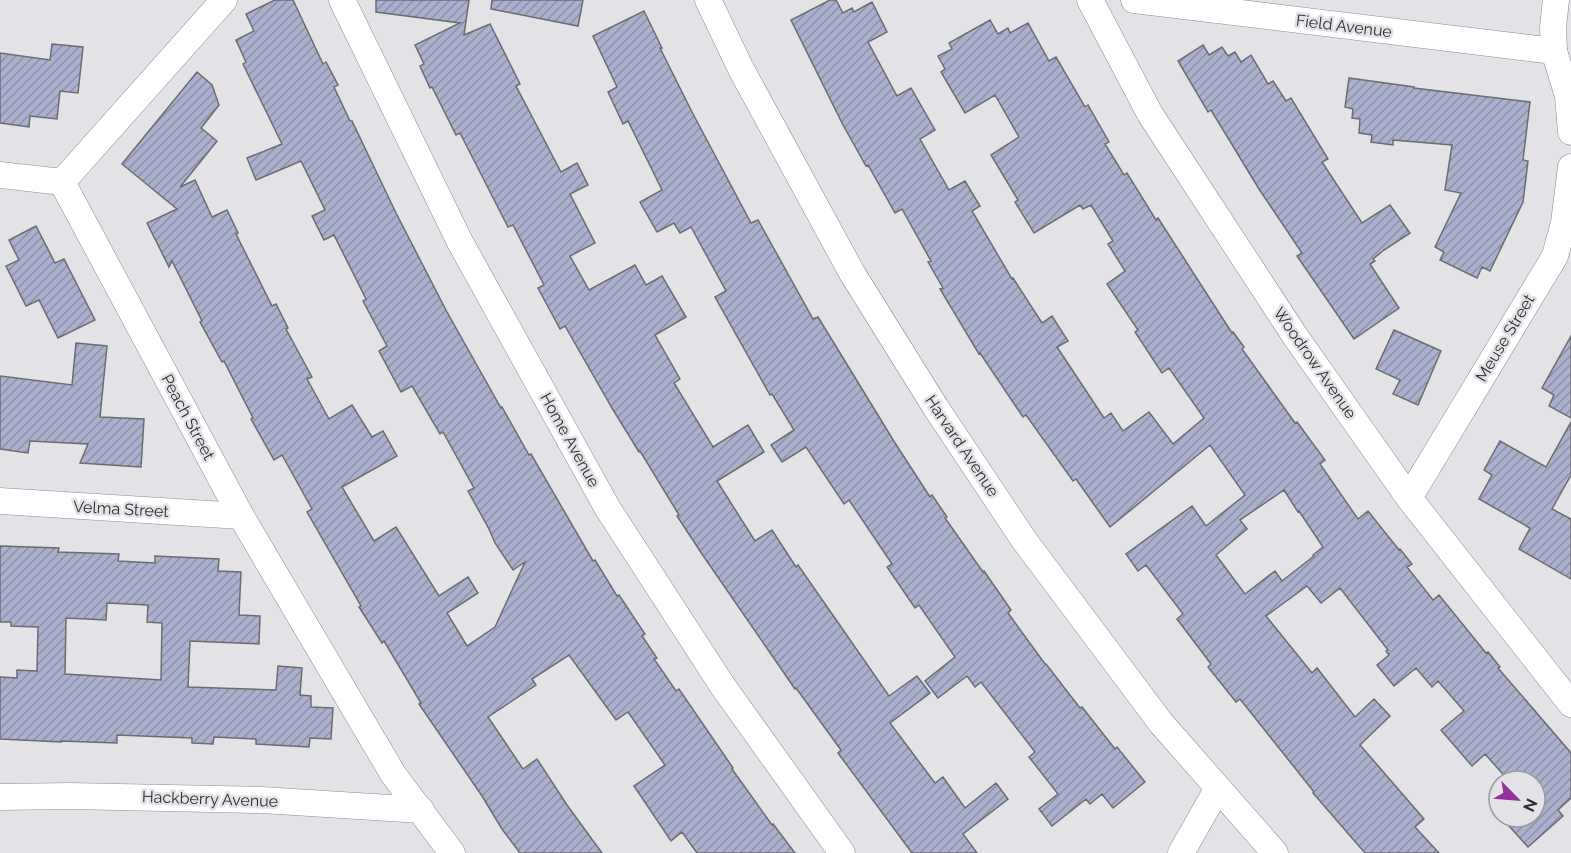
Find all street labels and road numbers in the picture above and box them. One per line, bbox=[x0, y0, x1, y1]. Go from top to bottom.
street label: Field Avenue bbox=[1295, 11, 1393, 41]
street label: Meuse Street bbox=[1472, 290, 1539, 385]
street label: Woodrow Avenue bbox=[1269, 304, 1361, 422]
street label: Peach Street bbox=[157, 371, 219, 464]
street label: Home Avenue bbox=[536, 389, 604, 491]
street label: Harvard Avenue bbox=[921, 392, 1003, 500]
street label: Velma Street bbox=[73, 497, 170, 521]
street label: Hackberry Avenue bbox=[142, 787, 278, 811]

